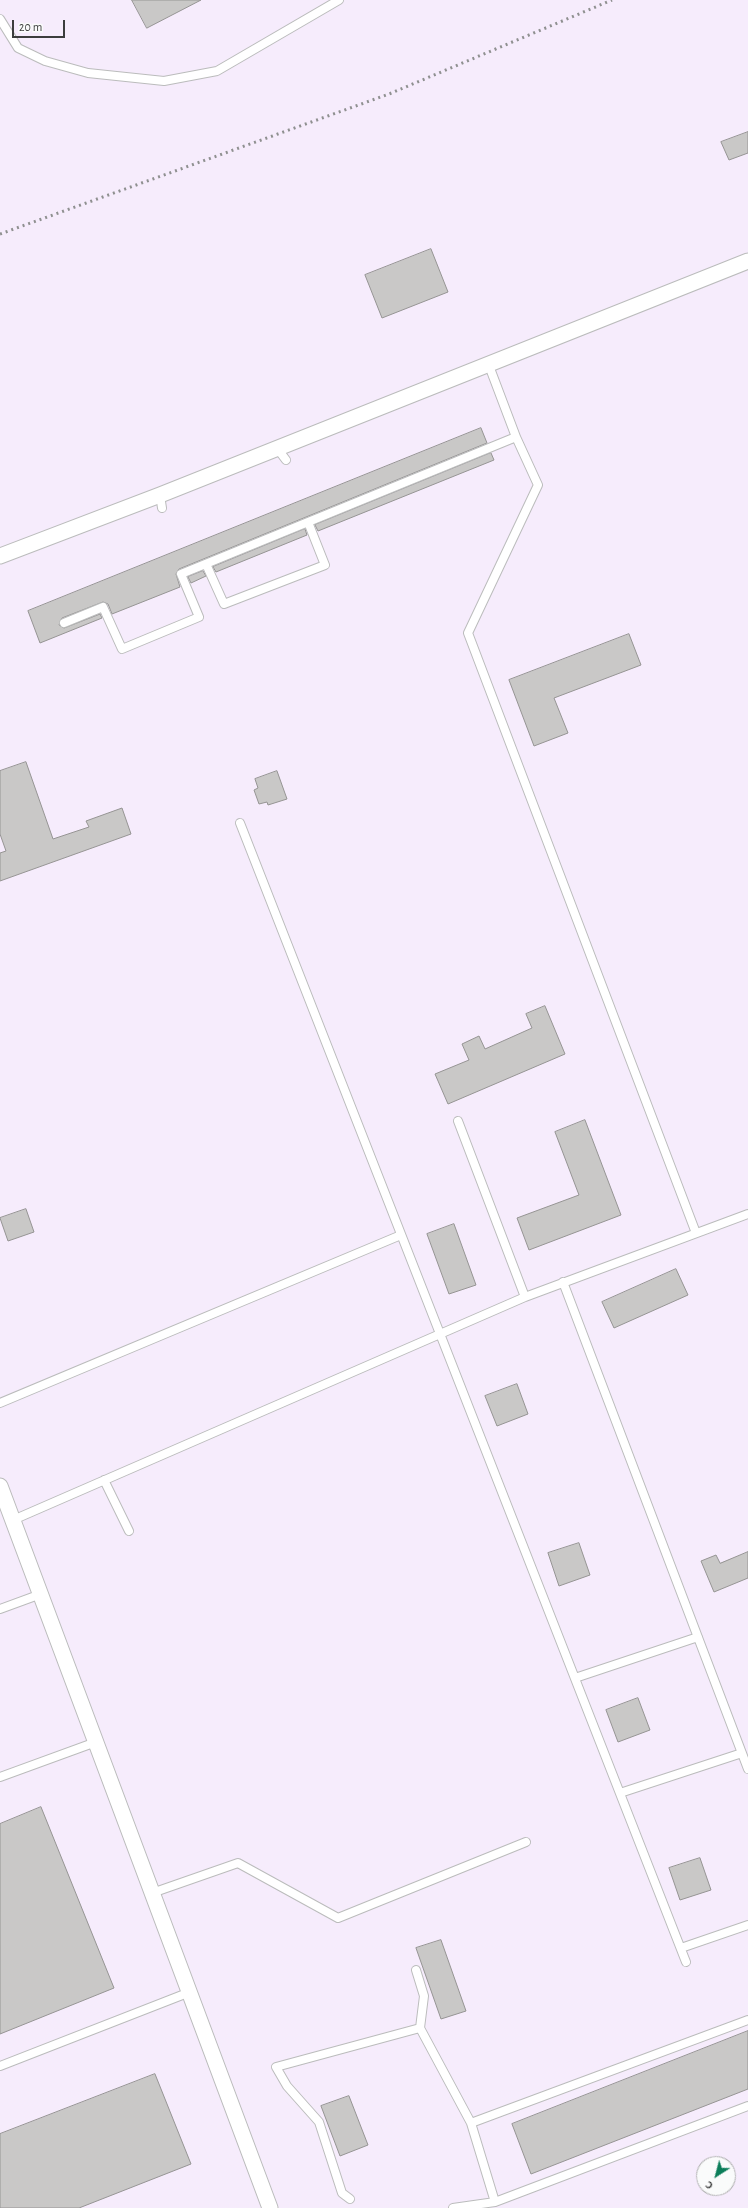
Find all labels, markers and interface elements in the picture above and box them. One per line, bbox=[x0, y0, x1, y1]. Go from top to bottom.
scale bar bbox=[14, 12, 67, 38]
text: 20 m bbox=[19, 21, 42, 33]
north arrow bbox=[696, 2156, 736, 2196]
text: С bbox=[704, 2179, 715, 2192]

